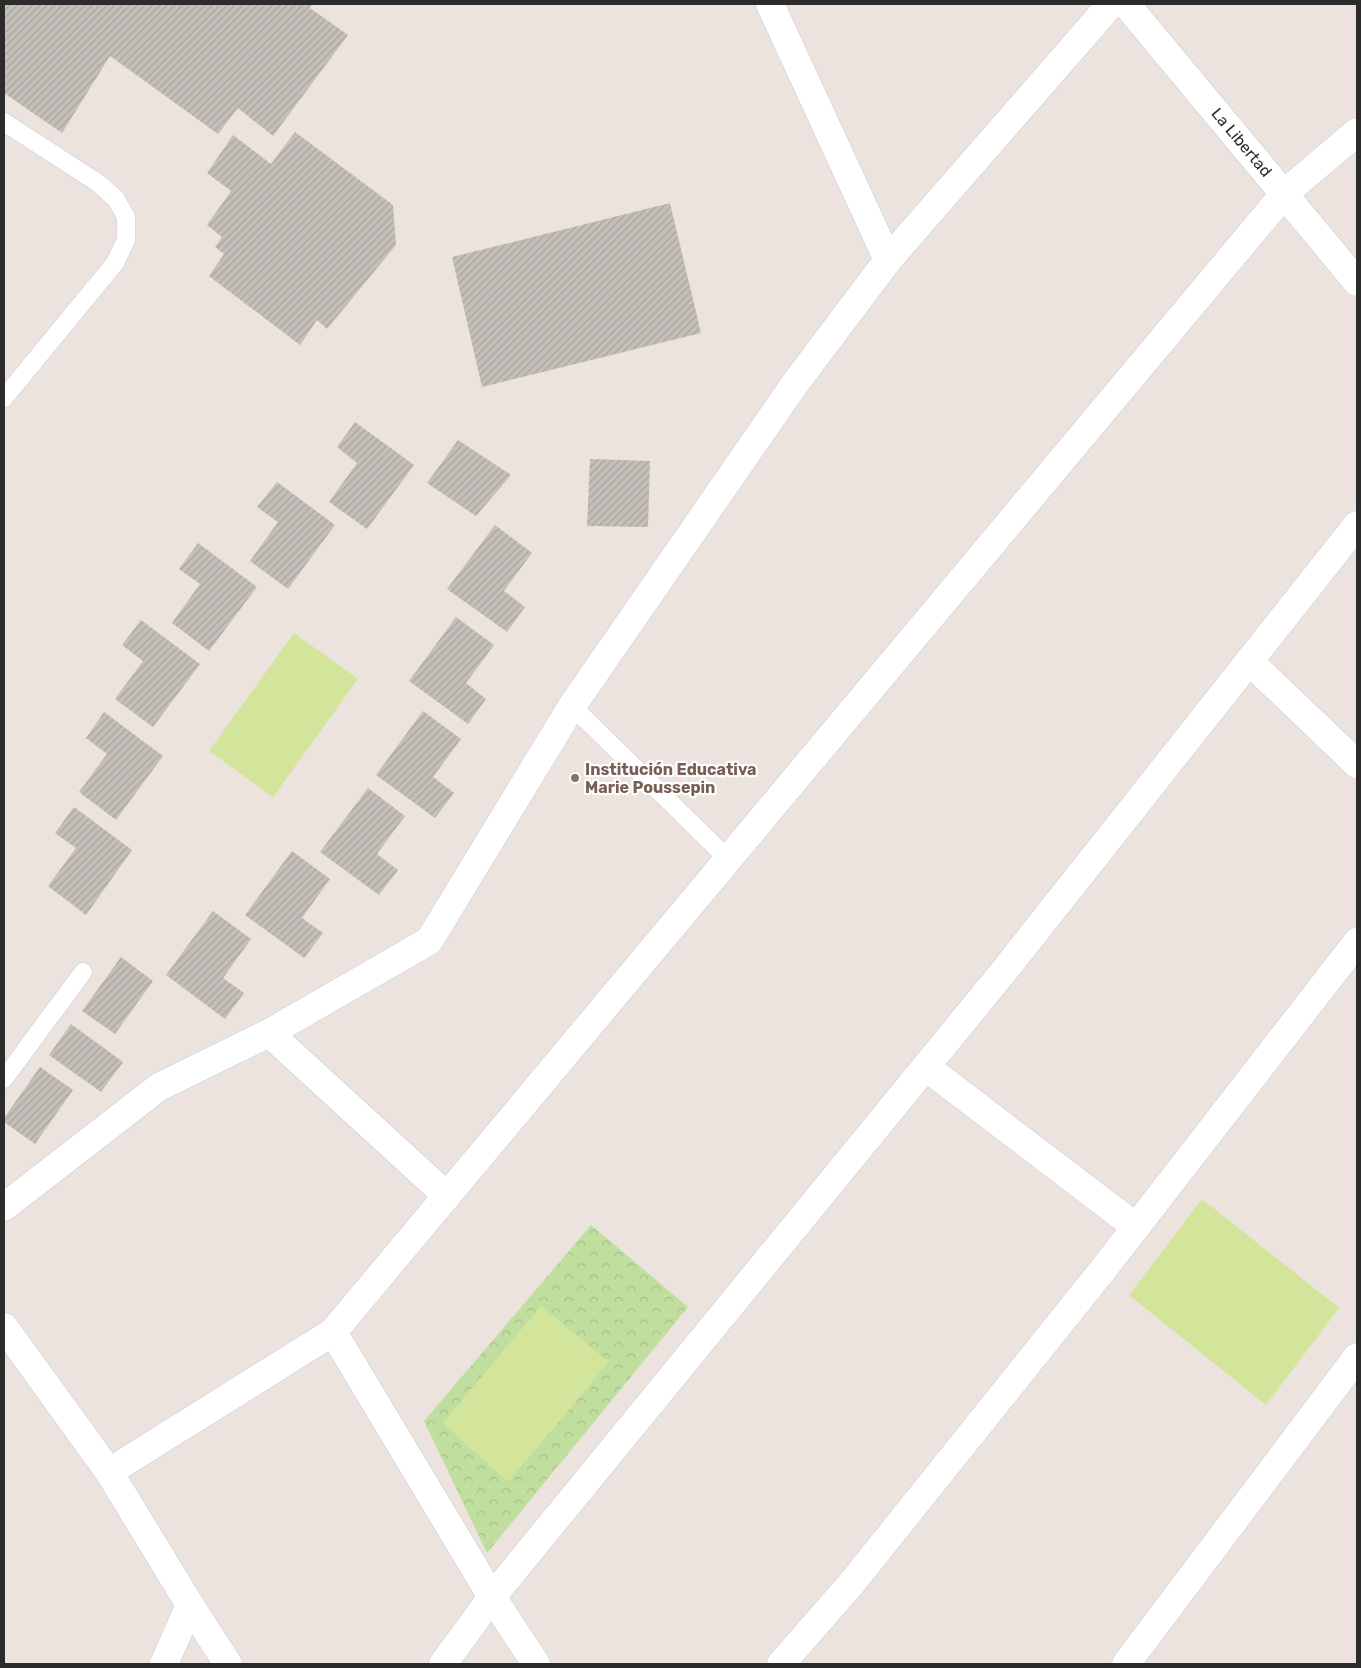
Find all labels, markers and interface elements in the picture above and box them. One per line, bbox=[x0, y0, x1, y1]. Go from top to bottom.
street label: La Libertad bbox=[1207, 104, 1276, 181]
place label: Institución Educativa Marie Poussepin bbox=[585, 760, 757, 797]
marker: Institución Educativa Marie Poussepin bbox=[569, 772, 581, 784]

